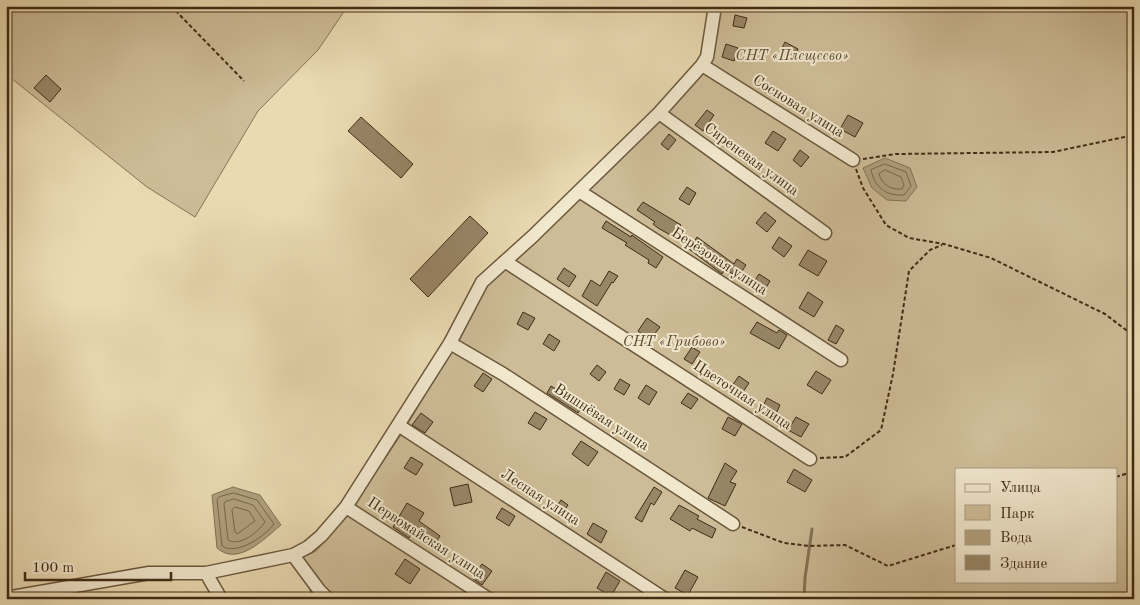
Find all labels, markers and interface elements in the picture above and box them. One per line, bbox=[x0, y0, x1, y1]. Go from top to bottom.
park label: СНТ «Плещеево» bbox=[735, 49, 849, 64]
street label: Сосновая улица bbox=[750, 73, 847, 141]
street label: Сиреневая улица bbox=[701, 121, 802, 200]
street label: Берёзовая улица bbox=[668, 225, 770, 299]
park label: СНТ «Грибово» bbox=[623, 334, 725, 350]
street label: Цветочная улица bbox=[690, 359, 794, 434]
street label: Вишнёвая улица bbox=[551, 382, 652, 455]
street label: Лесная улица bbox=[498, 467, 583, 529]
legend bbox=[955, 468, 1118, 582]
text: Улица bbox=[1000, 481, 1041, 496]
street label: Первомайская улица bbox=[364, 495, 488, 583]
text: Парк bbox=[1000, 507, 1035, 522]
text: Вода bbox=[1000, 531, 1033, 546]
scale bar bbox=[25, 550, 171, 582]
text: Здание bbox=[1000, 557, 1047, 572]
text: 100 m bbox=[32, 561, 74, 576]

